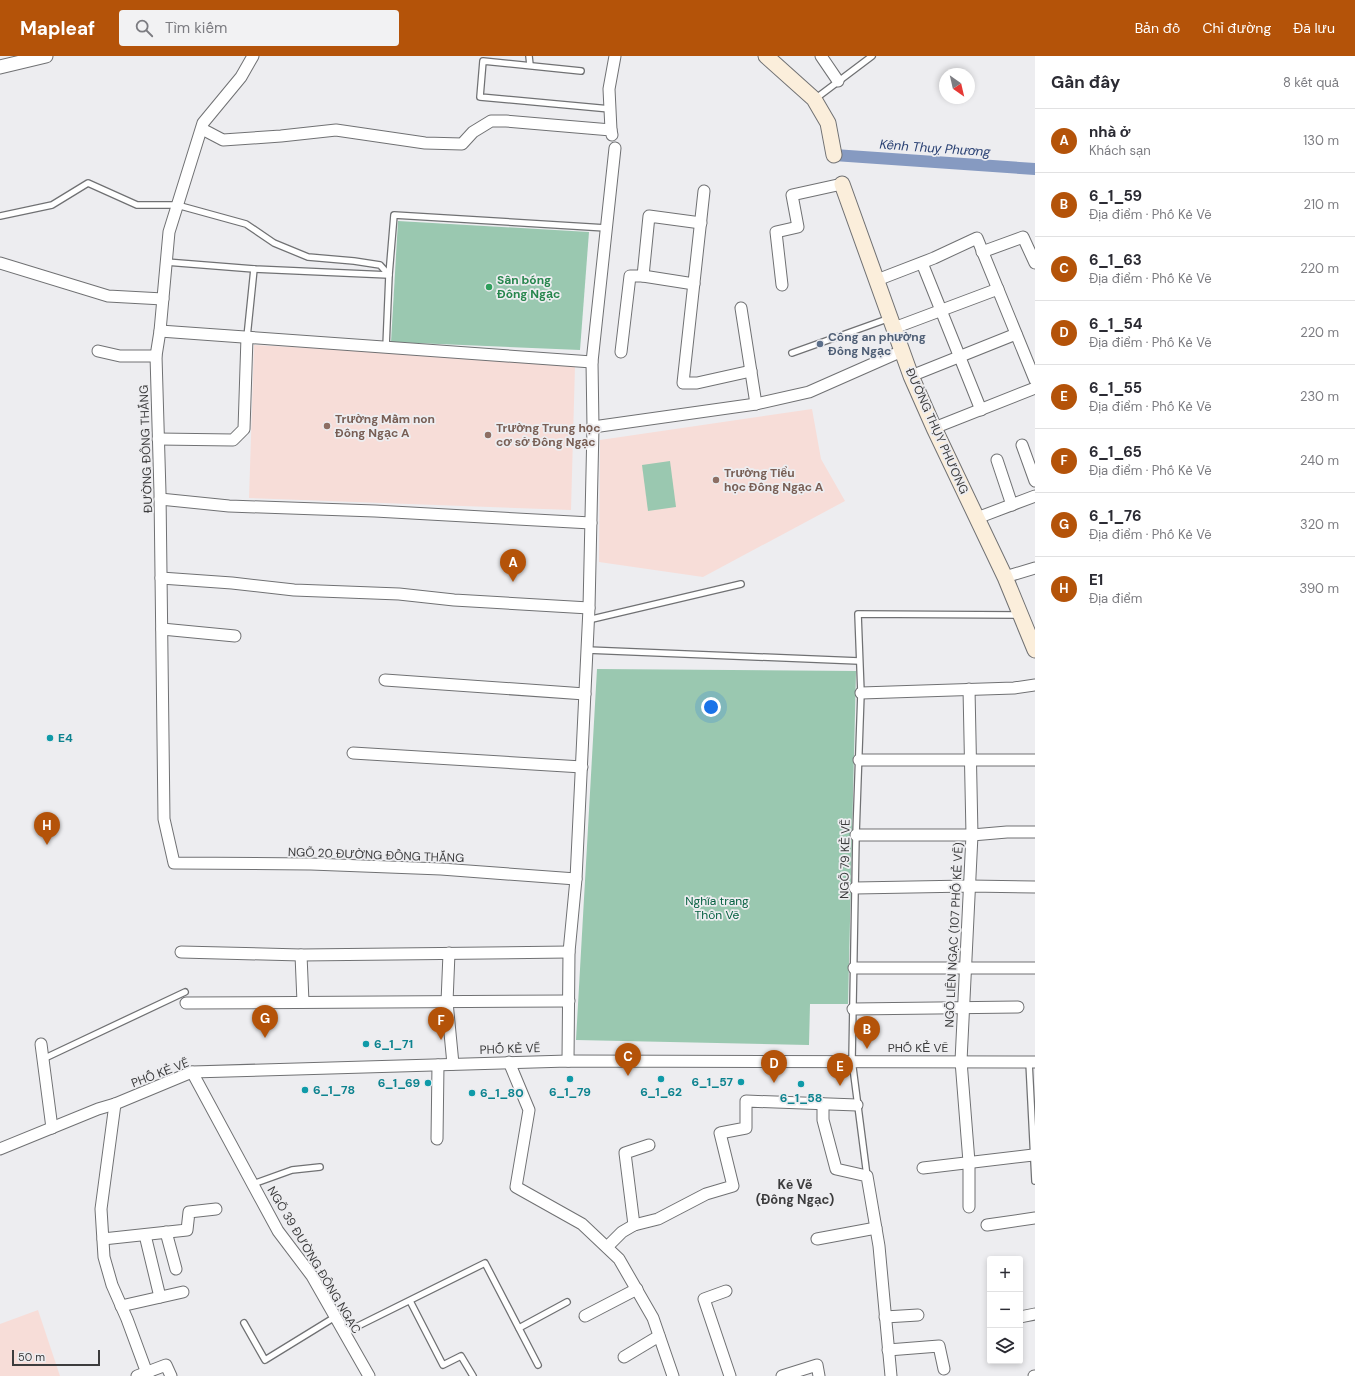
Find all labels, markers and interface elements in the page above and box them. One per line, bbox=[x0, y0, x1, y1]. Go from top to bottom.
search box bbox=[119, 10, 399, 46]
text: Mapleaf bbox=[20, 16, 95, 41]
icon: search bbox=[133, 17, 155, 39]
text: Tìm kiếm bbox=[165, 18, 227, 38]
text: Bản đồ bbox=[1135, 19, 1180, 37]
text: Chỉ đường bbox=[1202, 19, 1271, 37]
text: Đã lưu bbox=[1293, 19, 1335, 37]
north arrow bbox=[939, 68, 975, 104]
text: Gần đây bbox=[1051, 71, 1120, 93]
text: 8 kết quả bbox=[1283, 74, 1339, 91]
text: nhà ở bbox=[1089, 122, 1131, 142]
text: A bbox=[1059, 132, 1069, 149]
text: 130 m bbox=[1303, 132, 1339, 149]
water label: Kênh Thuỵ Phương bbox=[879, 136, 992, 160]
text: Khách sạn bbox=[1089, 142, 1151, 159]
text: 6_1_59 bbox=[1089, 186, 1142, 206]
text: B bbox=[1060, 196, 1068, 213]
text: 210 m bbox=[1304, 196, 1339, 213]
text: Địa điểm · Phố Kẻ Vẽ bbox=[1089, 206, 1212, 223]
text: 6_1_63 bbox=[1089, 250, 1142, 270]
text: C bbox=[1059, 260, 1069, 277]
text: 220 m bbox=[1300, 260, 1339, 277]
text: Địa điểm · Phố Kẻ Vẽ bbox=[1089, 270, 1212, 287]
place label: Sân bóng Đông Ngạc bbox=[497, 272, 560, 302]
marker: Sân bóng Đông Ngạc bbox=[484, 282, 494, 292]
text: 6_1_54 bbox=[1089, 314, 1143, 334]
text: D bbox=[1059, 324, 1069, 341]
text: 220 m bbox=[1300, 324, 1339, 341]
place label: Công an phường Đông Ngạc bbox=[828, 329, 926, 359]
text: Địa điểm · Phố Kẻ Vẽ bbox=[1089, 334, 1212, 351]
marker: Công an phường Đông Ngạc bbox=[815, 339, 825, 349]
street label: ĐƯỜNG THỤY PHƯƠNG bbox=[902, 365, 972, 497]
text: 6_1_55 bbox=[1089, 378, 1142, 398]
street label: ĐƯỜNG ĐÔNG THẮNG bbox=[136, 385, 156, 513]
text: E bbox=[1060, 388, 1068, 405]
text: 230 m bbox=[1300, 388, 1339, 405]
text: Địa điểm · Phố Kẻ Vẽ bbox=[1089, 398, 1212, 415]
place label: Trường Mầm non Đông Ngạc A bbox=[335, 411, 435, 441]
place label: Trường Trung học cơ sở Đông Ngạc bbox=[496, 420, 600, 450]
marker: Trường Mầm non Đông Ngạc A bbox=[322, 421, 332, 431]
marker: Trường Trung học cơ sở Đông Ngạc bbox=[483, 430, 493, 440]
text: 6_1_65 bbox=[1089, 442, 1142, 462]
text: F bbox=[1060, 452, 1068, 469]
text: 240 m bbox=[1300, 452, 1339, 469]
text: Địa điểm · Phố Kẻ Vẽ bbox=[1089, 462, 1212, 479]
place label: Trường Tiểu học Đông Ngạc A bbox=[724, 465, 824, 495]
marker: Trường Tiểu học Đông Ngạc A bbox=[711, 475, 721, 485]
text: 6_1_76 bbox=[1089, 506, 1141, 526]
text: G bbox=[1059, 516, 1069, 533]
text: 320 m bbox=[1300, 516, 1339, 533]
text: Địa điểm · Phố Kẻ Vẽ bbox=[1089, 526, 1212, 543]
pin: A bbox=[500, 549, 526, 582]
text: E1 bbox=[1089, 570, 1103, 590]
text: H bbox=[1059, 580, 1069, 597]
text: 390 m bbox=[1300, 580, 1339, 597]
text: Địa điểm bbox=[1089, 590, 1142, 607]
your location bbox=[701, 697, 721, 717]
place label: E4 bbox=[58, 730, 73, 746]
marker: E4 bbox=[45, 733, 55, 743]
pin: H bbox=[34, 812, 60, 845]
street label: NGÕ 79 KẺ VẼ bbox=[836, 819, 854, 899]
street label: NGÕ LIÊN NGẠC (107 PHỐ KẺ VẼ) bbox=[941, 842, 967, 1028]
street label: NGÕ 20 ĐƯỜNG ĐỒNG THẮNG bbox=[288, 844, 464, 866]
park label: Nghĩa trang Thôn Vẽ bbox=[685, 893, 749, 923]
pin: G bbox=[252, 1005, 278, 1038]
pin: F bbox=[428, 1007, 454, 1040]
pin: B bbox=[854, 1016, 880, 1049]
place label: 6_1_71 bbox=[374, 1036, 413, 1052]
marker: 6_1_71 bbox=[361, 1039, 371, 1049]
street label: PHỐ KẺ VẼ bbox=[479, 1040, 541, 1058]
street label: PHỐ KẺ VẼ bbox=[888, 1040, 949, 1056]
pin: C bbox=[615, 1043, 641, 1076]
pin: D bbox=[761, 1050, 787, 1083]
pin: E bbox=[827, 1053, 853, 1086]
street label: PHỐ KẺ VẼ bbox=[129, 1055, 191, 1091]
marker: 6_1_79 bbox=[565, 1074, 575, 1084]
marker: 6_1_62 bbox=[656, 1074, 666, 1084]
place label: 6_1_57 bbox=[692, 1074, 734, 1090]
place label: 6_1_69 bbox=[378, 1075, 420, 1091]
marker: 6_1_57 bbox=[736, 1077, 746, 1087]
marker: 6_1_69 bbox=[423, 1078, 433, 1088]
marker: 6_1_58 bbox=[796, 1079, 806, 1089]
place label: 6_1_78 bbox=[313, 1082, 355, 1098]
place label: 6_1_79 bbox=[549, 1084, 591, 1100]
place label: 6_1_62 bbox=[640, 1084, 682, 1100]
marker: 6_1_78 bbox=[300, 1085, 310, 1095]
place label: 6_1_80 bbox=[480, 1085, 524, 1101]
marker: 6_1_80 bbox=[467, 1088, 477, 1098]
place label: 6_1_58 bbox=[780, 1090, 822, 1106]
district label: Kẻ Vẽ (Đông Ngạc) bbox=[756, 1176, 834, 1208]
street label: NGÕ 39 ĐƯỜNG ĐÔNG NGẠC bbox=[264, 1183, 365, 1337]
map controls bbox=[987, 1256, 1023, 1364]
button: + bbox=[987, 1256, 1023, 1292]
button: − bbox=[987, 1292, 1023, 1328]
button: layers bbox=[987, 1328, 1023, 1364]
scale bar bbox=[12, 1348, 100, 1367]
text: 50 m bbox=[18, 1350, 45, 1364]

